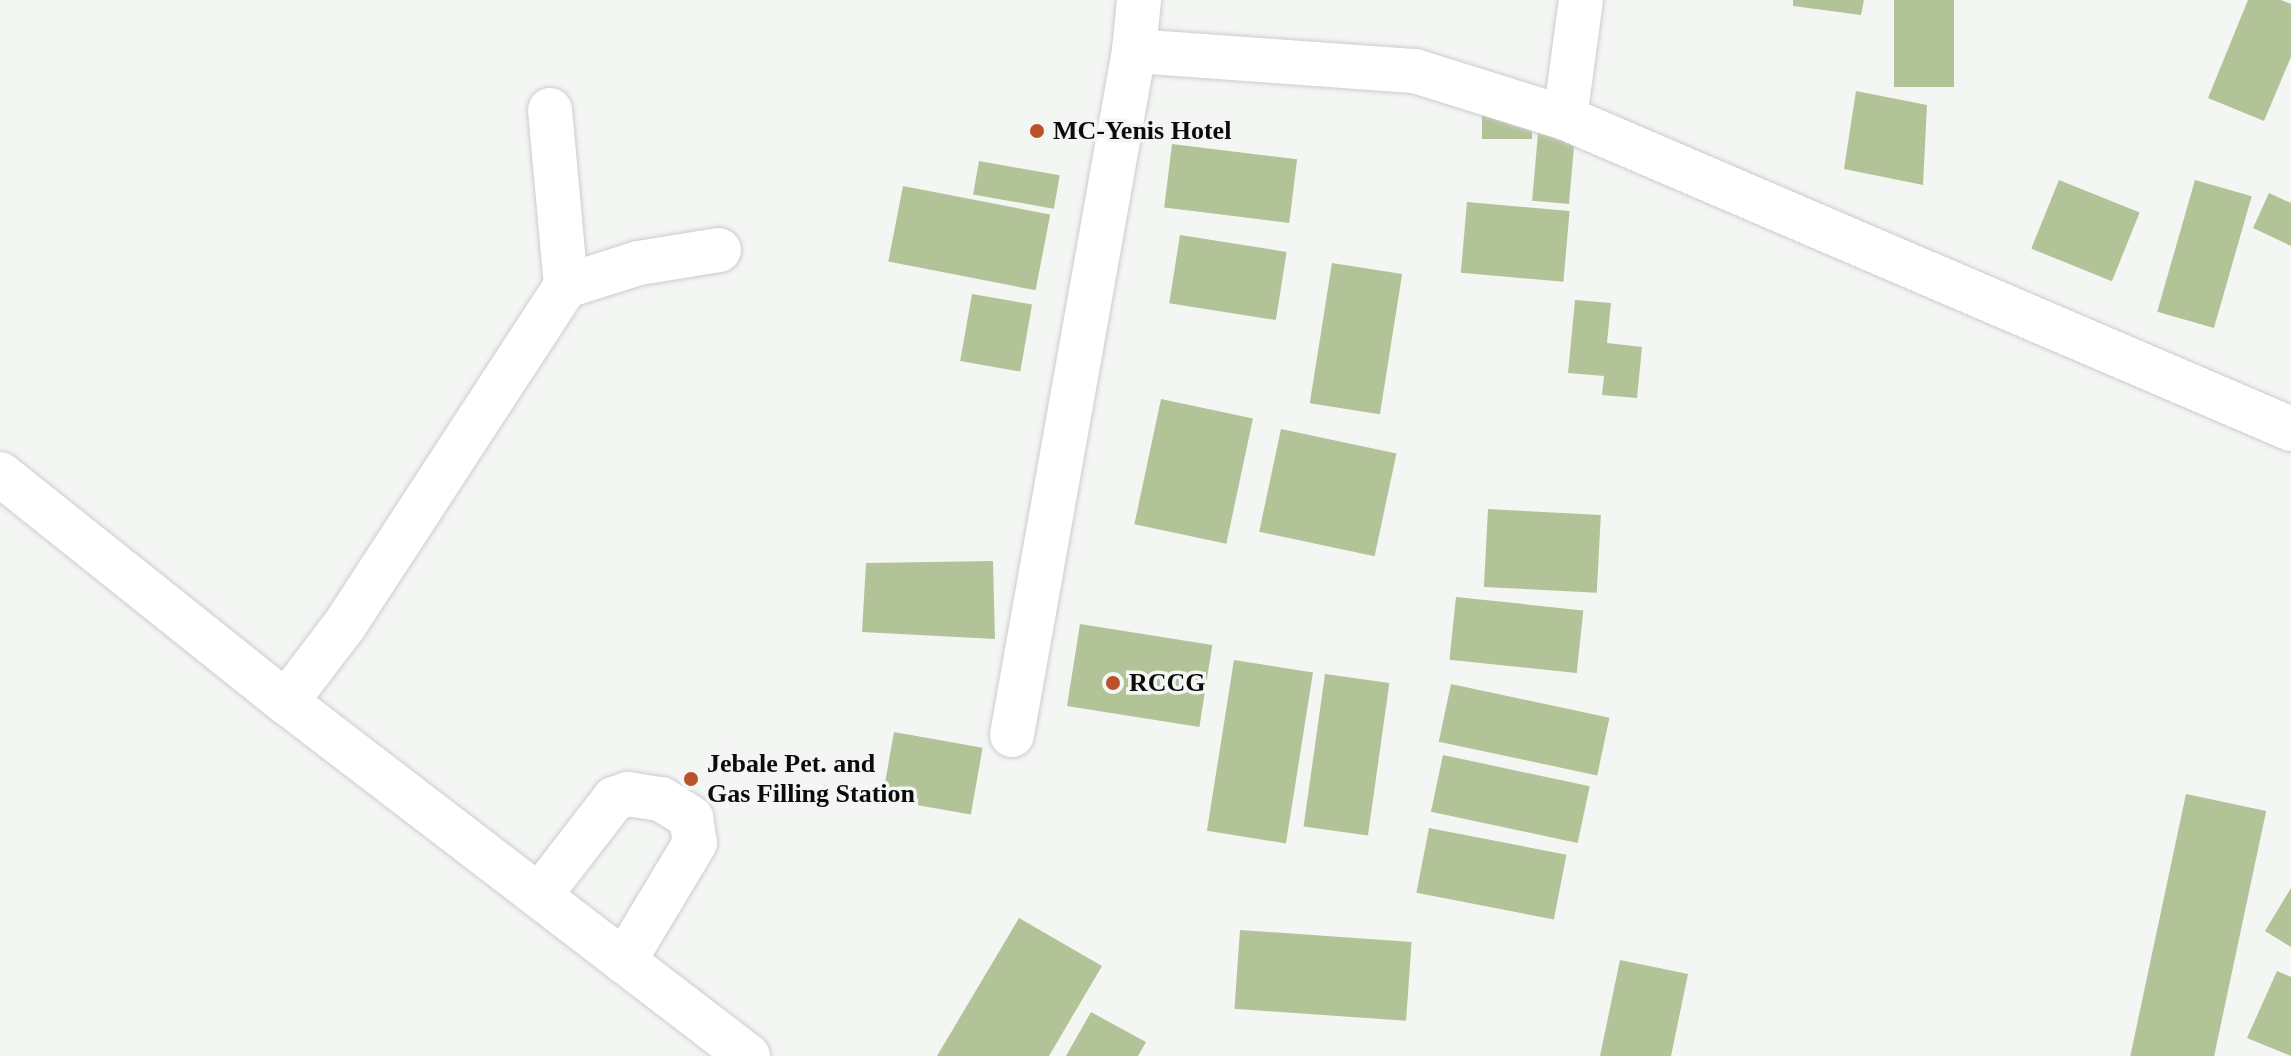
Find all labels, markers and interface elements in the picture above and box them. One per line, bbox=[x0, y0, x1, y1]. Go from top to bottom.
place label: MC-Yenis Hotel bbox=[1053, 115, 1231, 147]
marker: MC-Yenis Hotel bbox=[1028, 122, 1046, 140]
place label: RCCG bbox=[1129, 667, 1206, 699]
marker: RCCG bbox=[1104, 674, 1122, 692]
place label: Jebale Pet. and Gas Filling Station bbox=[707, 748, 915, 810]
marker: Jebale Pet. and Gas Filling Station bbox=[682, 770, 700, 788]

